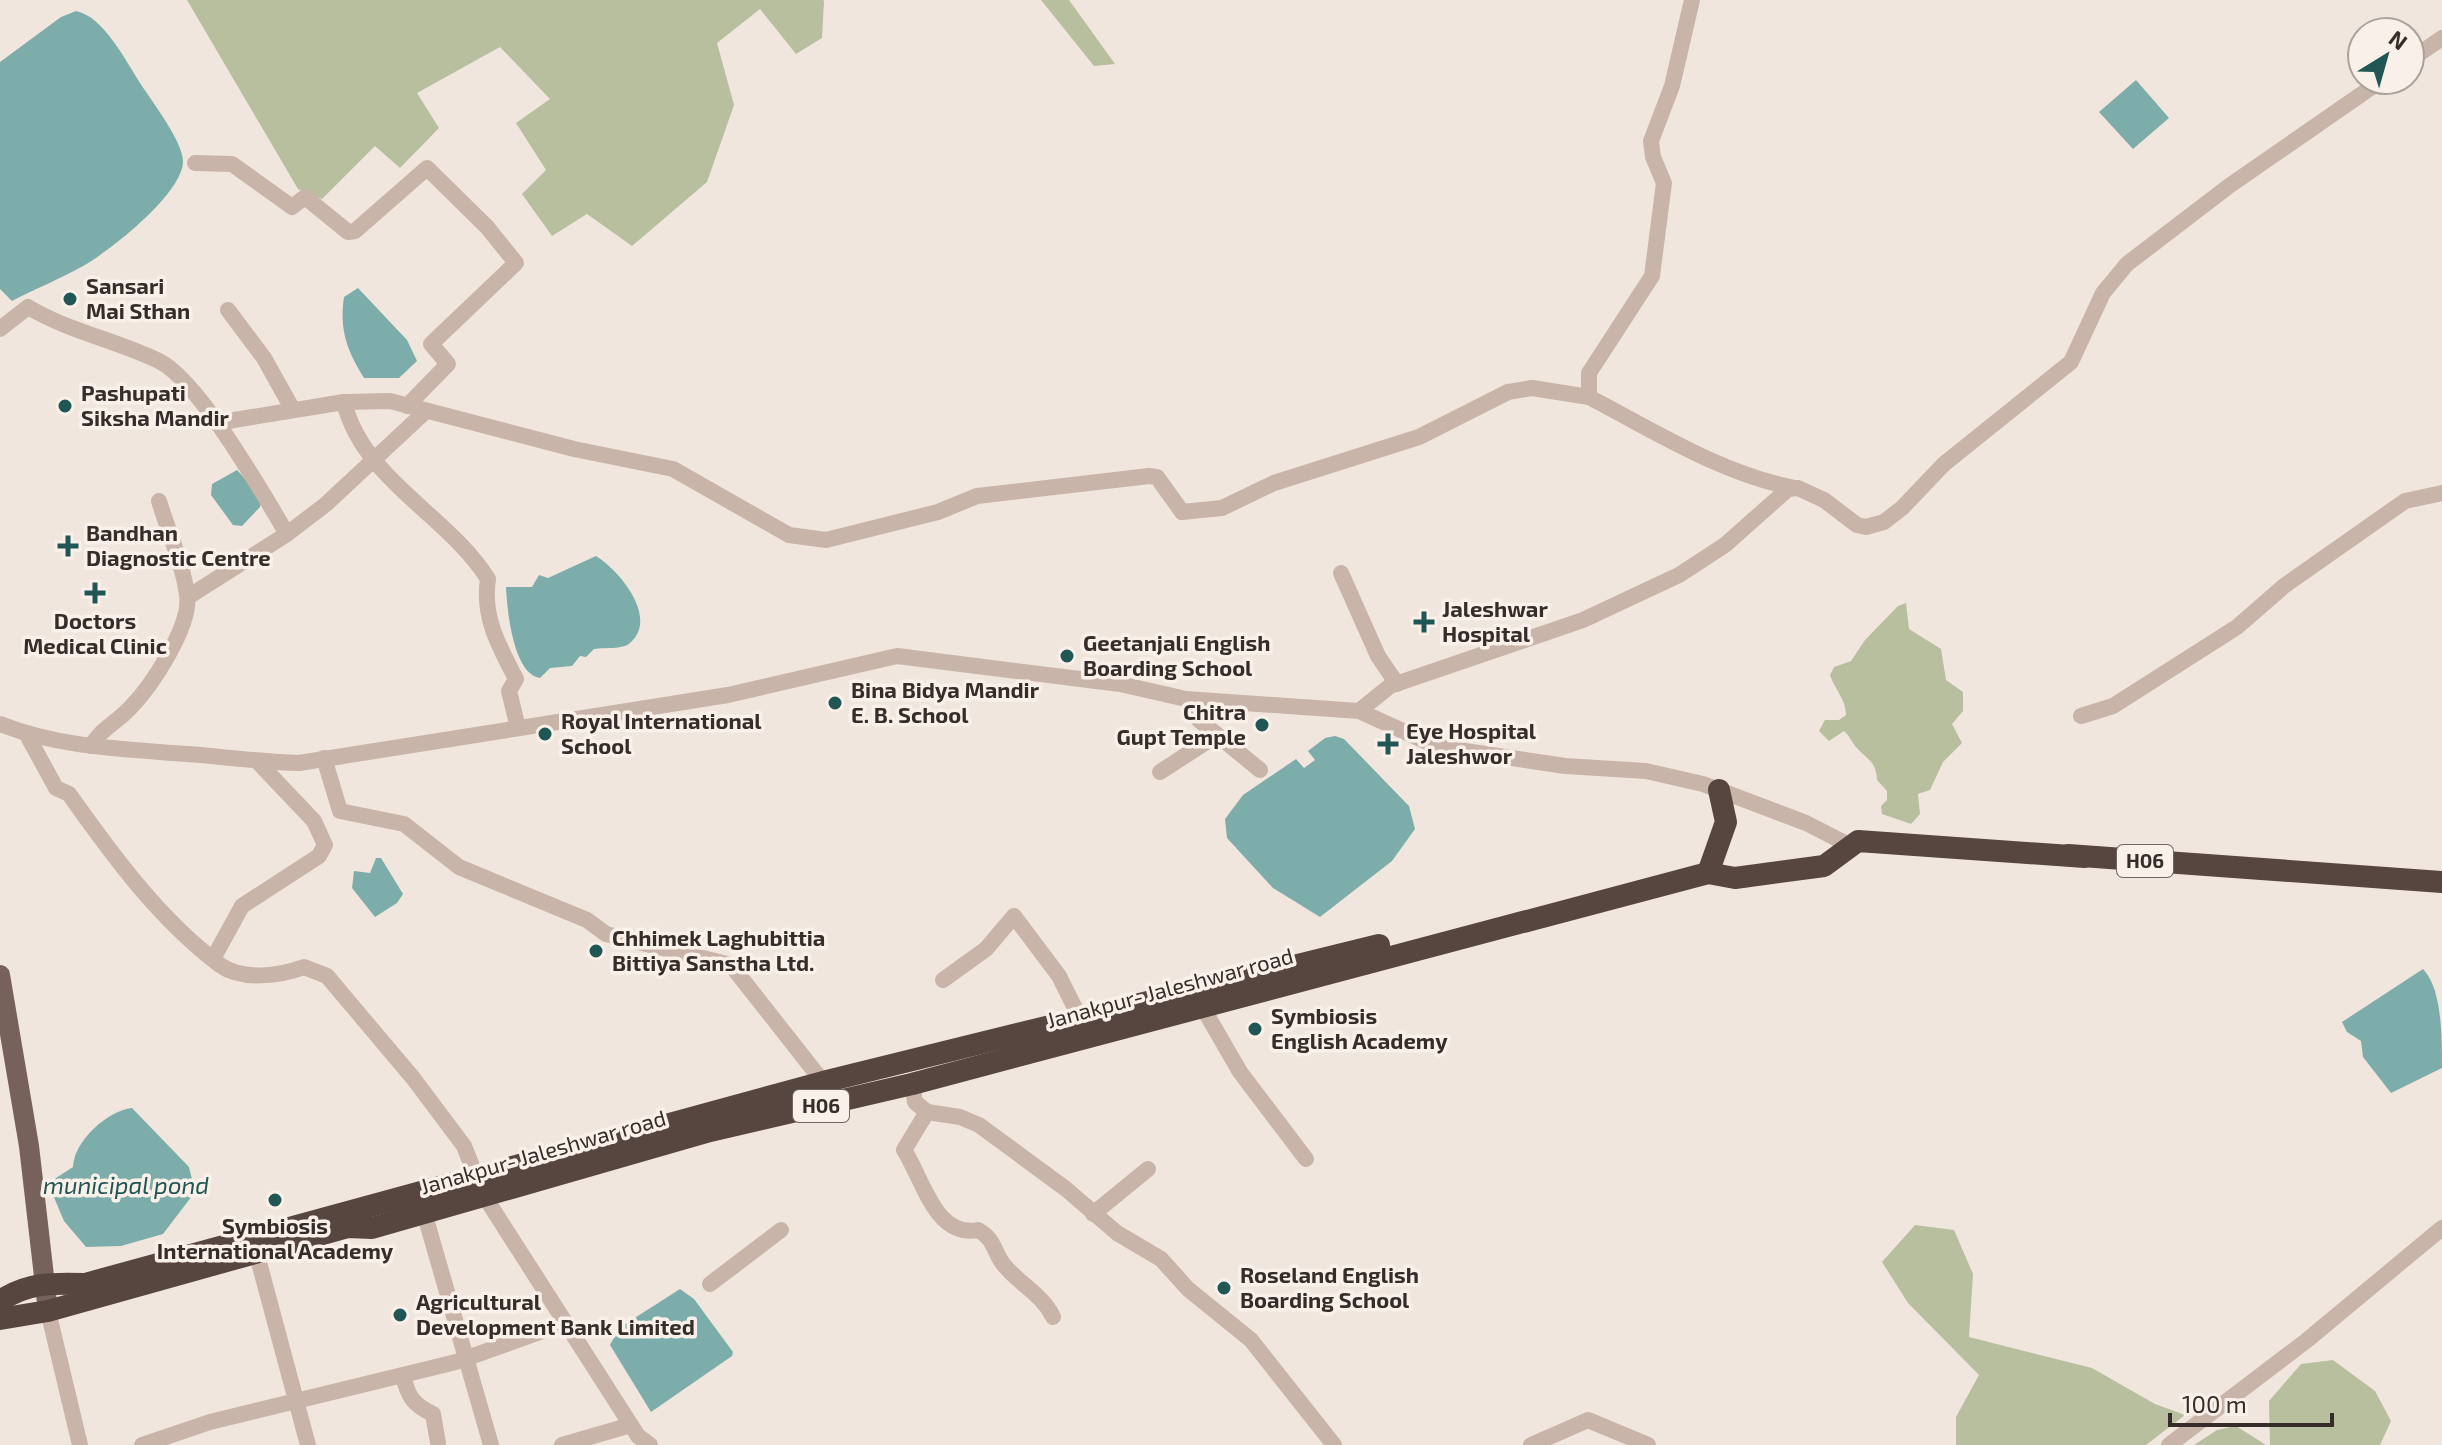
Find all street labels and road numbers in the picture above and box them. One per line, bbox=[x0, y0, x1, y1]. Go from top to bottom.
road number: H06 bbox=[2117, 845, 2173, 877]
street label: Janakpur- Jaleshwar road bbox=[1044, 942, 1296, 1032]
road number: H06 bbox=[793, 1090, 849, 1122]
street label: Janakpur- Jaleshwar road bbox=[417, 1104, 668, 1199]

